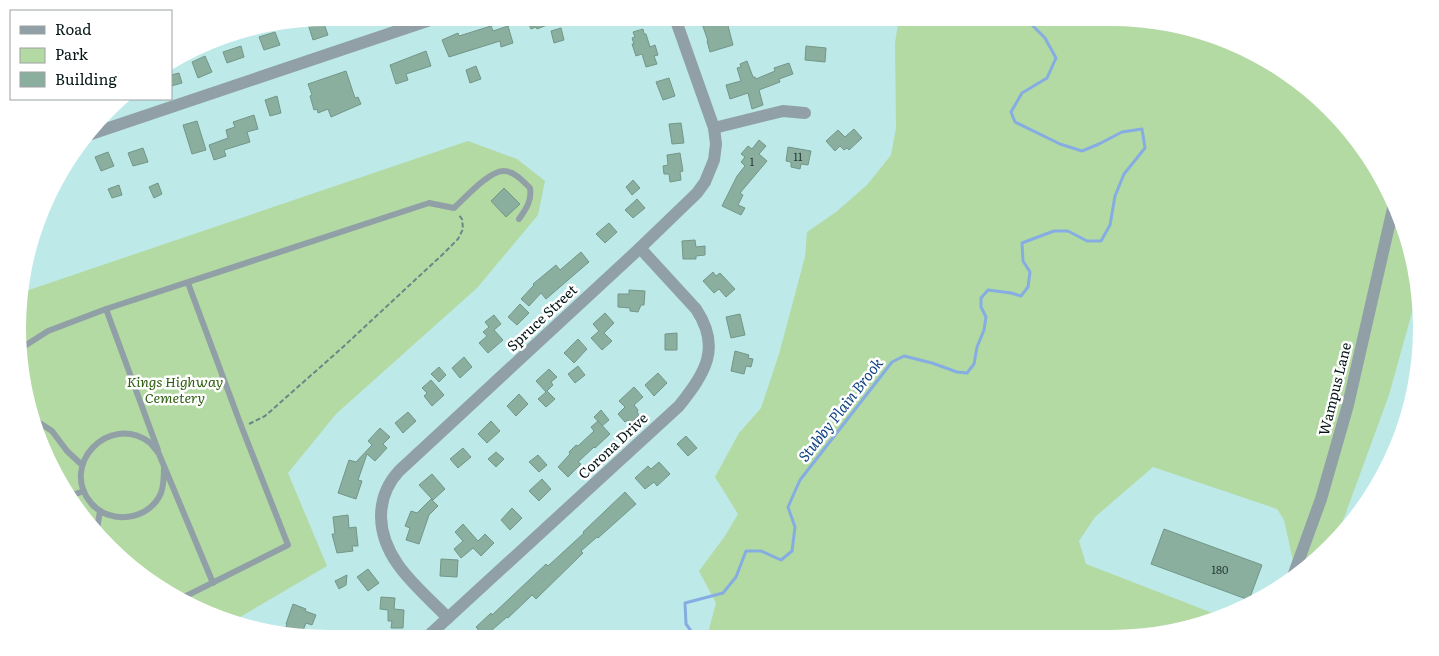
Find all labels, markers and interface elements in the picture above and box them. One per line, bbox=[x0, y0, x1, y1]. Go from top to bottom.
legend bbox=[10, 10, 172, 100]
text: Road bbox=[55, 17, 91, 40]
text: Park bbox=[55, 42, 89, 65]
text: Building bbox=[55, 67, 117, 90]
house number: 11 bbox=[794, 148, 803, 164]
house number: 1 bbox=[750, 153, 755, 169]
street label: Spruce Street bbox=[502, 279, 581, 355]
street label: Wampus Lane bbox=[1313, 340, 1355, 437]
water label: Stubby Plain Brook bbox=[792, 351, 888, 466]
park label: Kings Highway Cemetery bbox=[127, 371, 223, 407]
street label: Corona Drive bbox=[573, 408, 652, 483]
house number: 180 bbox=[1212, 561, 1228, 577]

